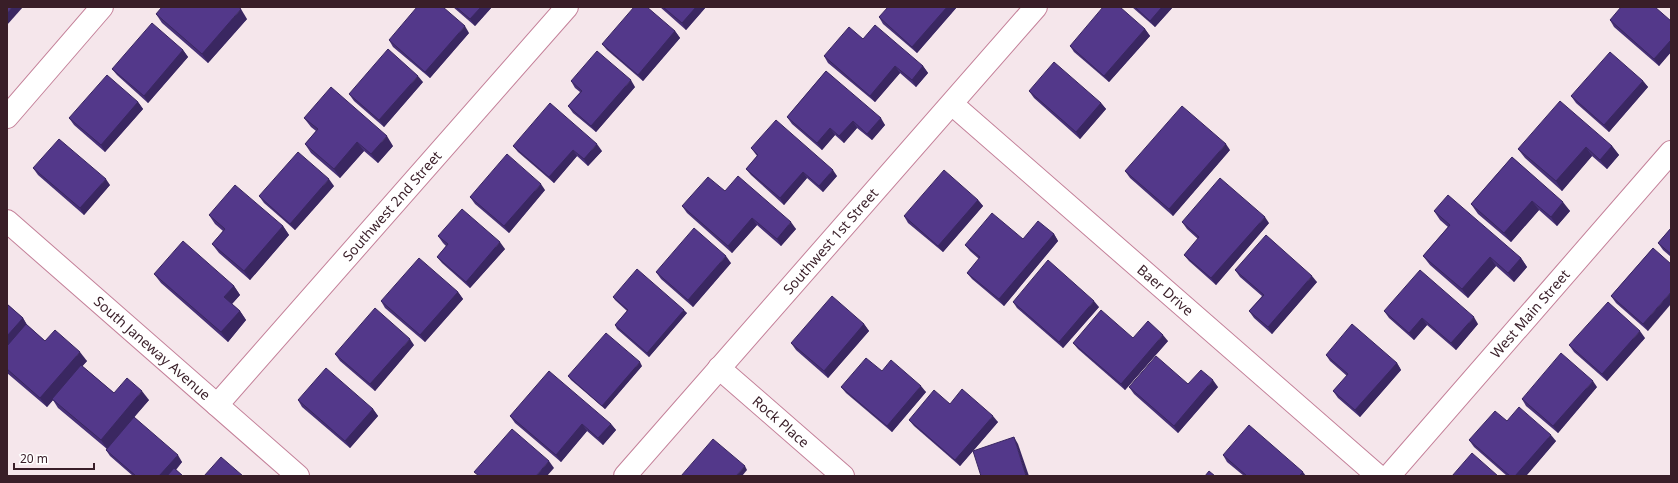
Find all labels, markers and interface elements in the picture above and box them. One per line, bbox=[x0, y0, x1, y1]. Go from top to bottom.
street label: Southwest 2nd Street bbox=[338, 146, 445, 265]
street label: Southwest 1st Street bbox=[778, 184, 882, 298]
street label: Baer Drive bbox=[1133, 260, 1198, 320]
street label: West Main Street bbox=[1486, 265, 1574, 362]
street label: South Janeway Avenue bbox=[90, 292, 215, 404]
street label: Rock Place bbox=[749, 391, 814, 452]
scale bar bbox=[14, 445, 94, 471]
text: 20 m bbox=[20, 450, 48, 467]

